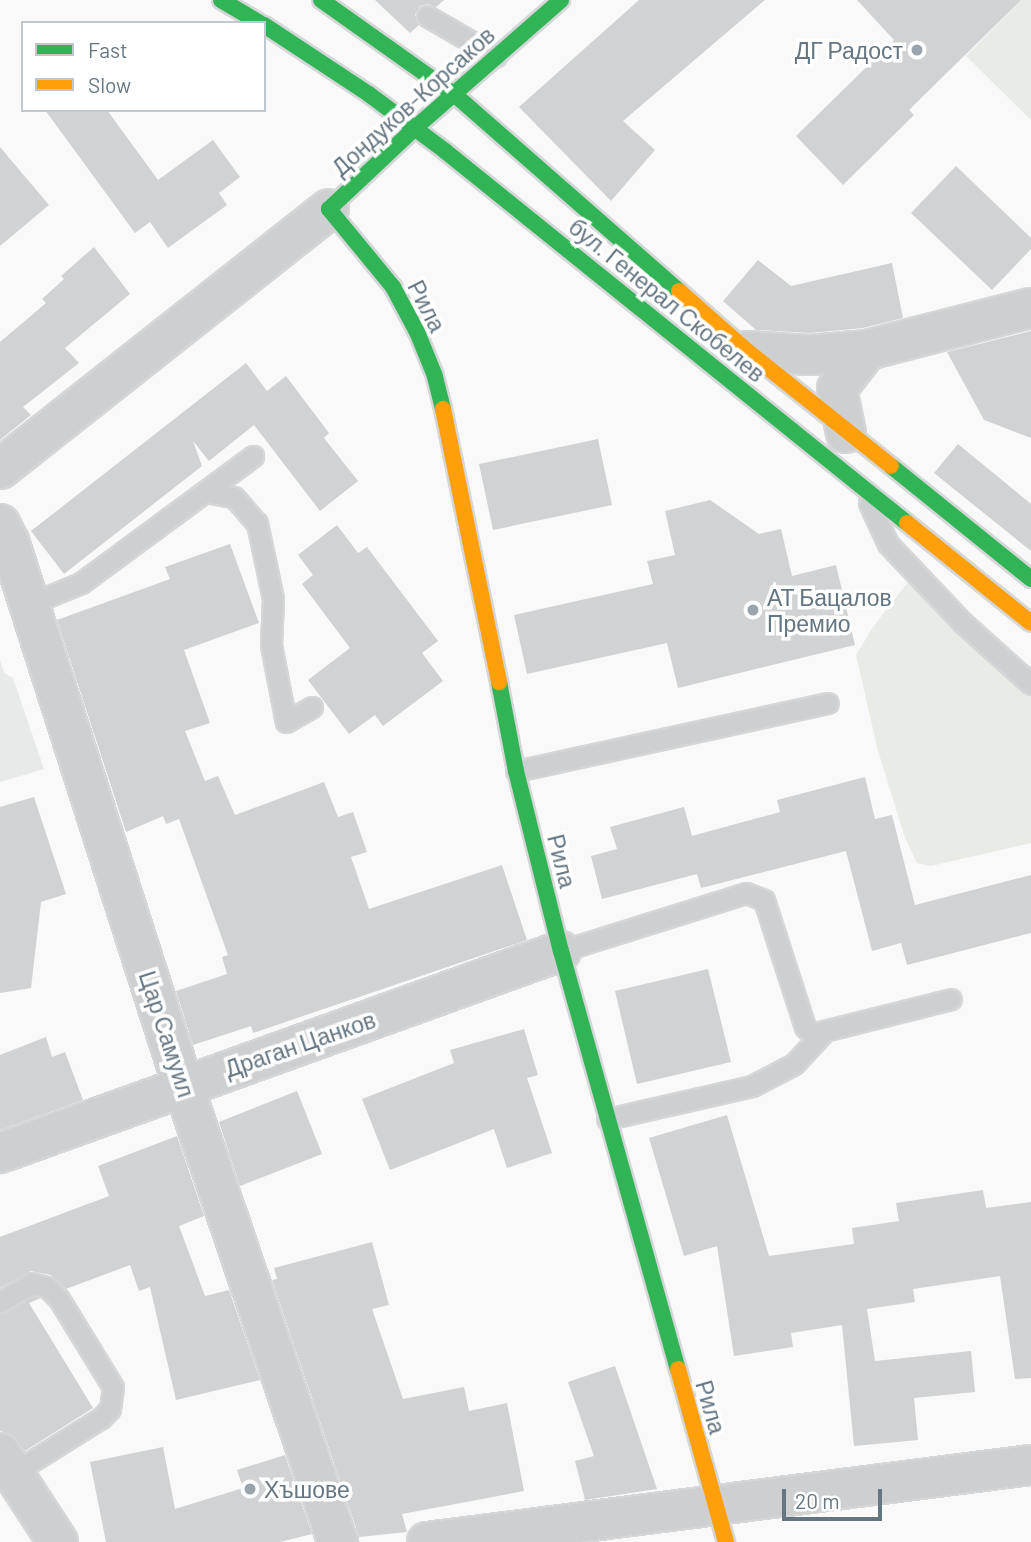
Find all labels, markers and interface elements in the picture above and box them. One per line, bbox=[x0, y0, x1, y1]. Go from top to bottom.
legend bbox=[21, 21, 266, 112]
street label: Дондуков-Корсаков bbox=[326, 21, 500, 181]
place label: ДГ Радост bbox=[795, 36, 903, 64]
text: Fast bbox=[88, 37, 128, 62]
marker: ДГ Радост bbox=[909, 42, 925, 58]
text: Slow bbox=[88, 72, 131, 97]
street label: бул. Генерал Скобелев bbox=[564, 213, 770, 387]
street label: Рила bbox=[402, 275, 452, 337]
place label: АТ Бацалов Премио bbox=[767, 583, 892, 637]
marker: АТ Бацалов Премио bbox=[745, 602, 761, 618]
street label: Рила bbox=[542, 831, 582, 891]
street label: Цар Самуил bbox=[134, 967, 200, 1101]
street label: Драган Цанков bbox=[221, 1005, 379, 1083]
street label: Рила bbox=[690, 1377, 732, 1437]
place label: Хъшове bbox=[264, 1475, 350, 1503]
scale bar bbox=[786, 1476, 886, 1520]
marker: Хъшове bbox=[242, 1481, 258, 1497]
text: 20 m bbox=[795, 1488, 840, 1513]

